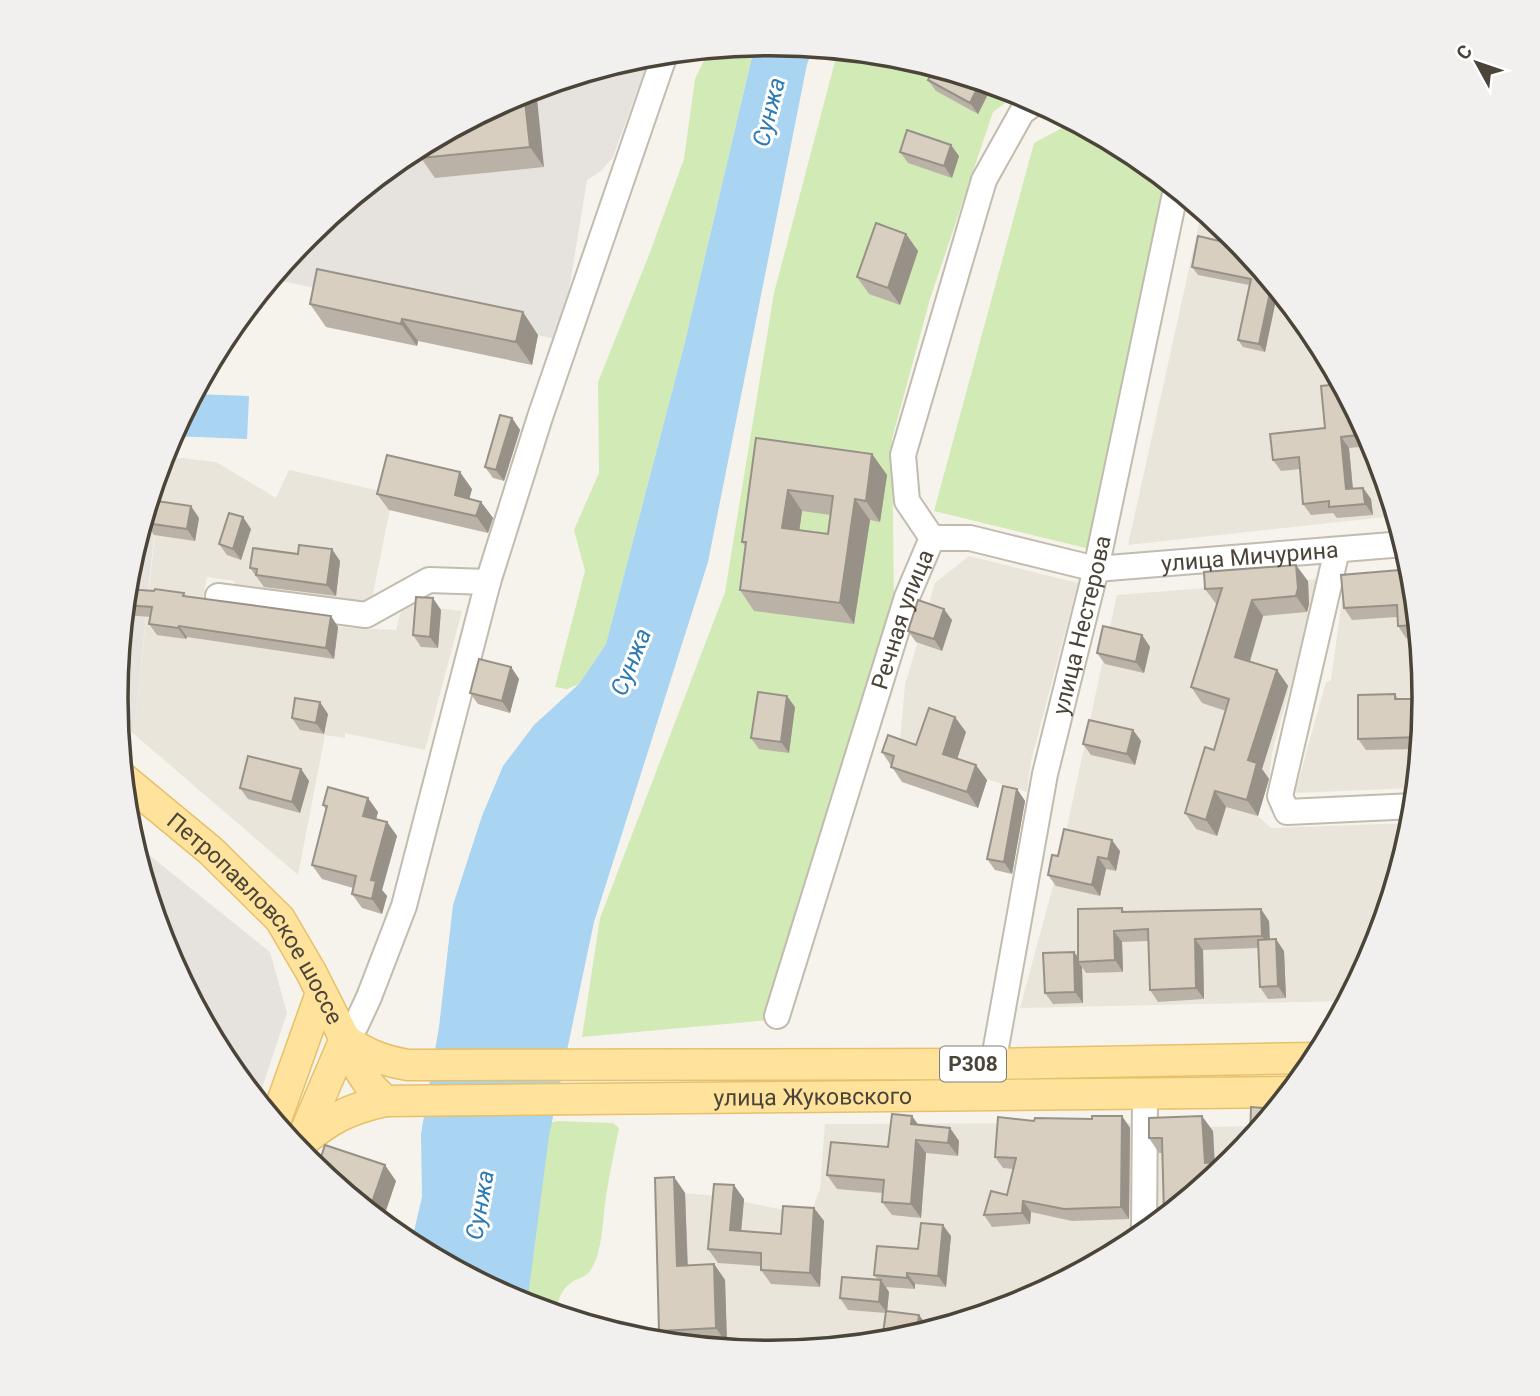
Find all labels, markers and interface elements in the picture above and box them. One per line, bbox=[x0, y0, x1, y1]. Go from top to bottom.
north arrow bbox=[1442, 28, 1512, 98]
text: С bbox=[1452, 40, 1477, 65]
water label: Сунжа bbox=[747, 75, 791, 149]
street label: улица Нестерова bbox=[1047, 533, 1117, 718]
street label: улица Мичурина bbox=[1160, 536, 1339, 578]
street label: Речная улица bbox=[866, 545, 940, 693]
water label: Сунжа bbox=[605, 624, 657, 700]
street label: Петропавловское шоссе bbox=[162, 807, 348, 1029]
road number: P308 bbox=[940, 1046, 1006, 1082]
street label: улица Жуковского bbox=[713, 1083, 912, 1112]
water label: Сунжа bbox=[460, 1168, 500, 1242]

